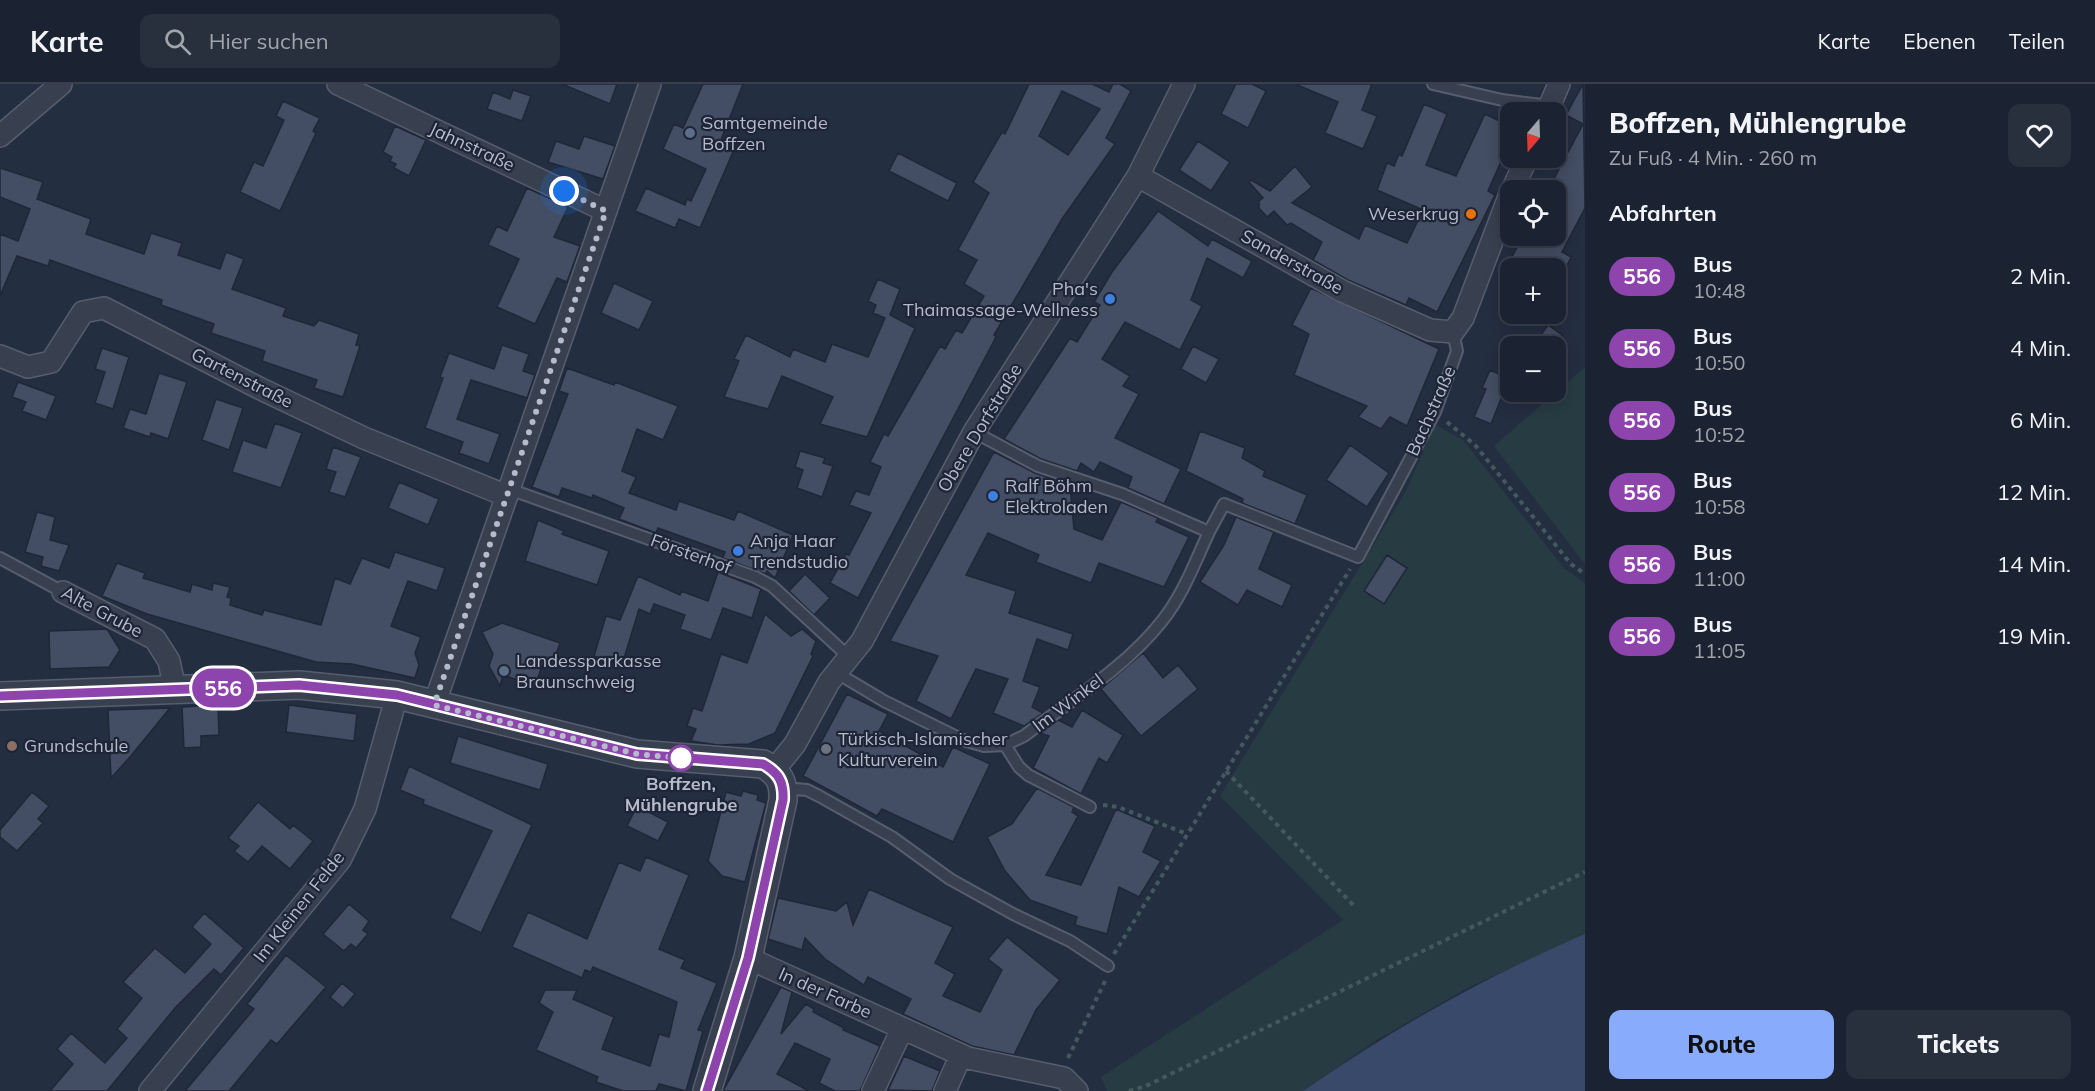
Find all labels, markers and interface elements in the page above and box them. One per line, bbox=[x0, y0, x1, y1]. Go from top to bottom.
search box bbox=[140, 14, 560, 68]
text: Karte bbox=[30, 24, 104, 59]
icon: search bbox=[161, 25, 194, 58]
text: Hier suchen bbox=[209, 27, 329, 55]
text: Karte bbox=[1818, 28, 1870, 54]
text: Ebenen bbox=[1903, 28, 1976, 54]
text: Teilen bbox=[2009, 28, 2065, 54]
north arrow bbox=[1500, 102, 1566, 168]
map controls bbox=[1500, 102, 1566, 402]
button: heart bbox=[2008, 104, 2071, 167]
text: Boffzen, Mühlengrube bbox=[1609, 105, 1906, 140]
place label: Samtgemeinde Boffzen bbox=[702, 111, 828, 155]
street label: Jahnstraße bbox=[426, 117, 518, 176]
marker: Samtgemeinde Boffzen bbox=[683, 126, 697, 140]
text: Zu Fuß · 4 Min. · 260 m bbox=[1609, 145, 1817, 170]
your location bbox=[549, 176, 579, 206]
button: locate bbox=[1500, 180, 1566, 246]
text: Abfahrten bbox=[1609, 199, 1717, 227]
place label: Weserkrug bbox=[1368, 202, 1459, 225]
marker: Weserkrug bbox=[1464, 207, 1478, 221]
street label: Sanderstraße bbox=[1237, 224, 1347, 299]
text: Bus bbox=[1693, 250, 1732, 278]
button: + bbox=[1500, 258, 1566, 324]
text: 2 Min. bbox=[2010, 262, 2071, 290]
text: 556 bbox=[1623, 263, 1661, 289]
place label: Pha's Thaimassage-Wellness bbox=[903, 277, 1098, 321]
text: 10:48 bbox=[1693, 278, 1746, 303]
marker: Pha's Thaimassage-Wellness bbox=[1103, 292, 1117, 306]
text: Bus bbox=[1693, 322, 1732, 350]
text: 4 Min. bbox=[2010, 334, 2071, 362]
text: 556 bbox=[1623, 335, 1661, 361]
button: − bbox=[1500, 336, 1566, 402]
street label: Gartenstraße bbox=[188, 342, 297, 413]
text: 10:50 bbox=[1693, 350, 1746, 375]
street label: Obere Dorfstraße bbox=[932, 359, 1027, 496]
street label: Bachstraße bbox=[1400, 362, 1461, 459]
text: Bus bbox=[1693, 394, 1732, 422]
text: 6 Min. bbox=[2010, 406, 2071, 434]
text: 556 bbox=[1623, 407, 1661, 433]
text: 10:52 bbox=[1693, 422, 1746, 447]
text: Bus bbox=[1693, 466, 1732, 494]
place label: Ralf Böhm Elektroladen bbox=[1005, 474, 1108, 518]
text: 12 Min. bbox=[1997, 478, 2071, 506]
text: 556 bbox=[1623, 479, 1661, 505]
marker: Ralf Böhm Elektroladen bbox=[986, 489, 1000, 503]
text: 10:58 bbox=[1693, 494, 1746, 519]
street label: Försterhof bbox=[647, 528, 736, 579]
place label: Anja Haar Trendstudio bbox=[750, 529, 848, 573]
text: Bus bbox=[1693, 538, 1732, 566]
marker: Anja Haar Trendstudio bbox=[731, 544, 745, 558]
text: 14 Min. bbox=[1997, 550, 2071, 578]
text: 556 bbox=[1623, 551, 1661, 577]
text: 11:00 bbox=[1693, 566, 1746, 591]
street label: Alte Grube bbox=[58, 581, 147, 643]
text: Bus bbox=[1693, 610, 1732, 638]
text: 19 Min. bbox=[1997, 622, 2071, 650]
text: 556 bbox=[1623, 623, 1661, 649]
text: 11:05 bbox=[1693, 638, 1746, 663]
place label: Landessparkasse Braunschweig bbox=[516, 649, 661, 693]
marker: Landessparkasse Braunschweig bbox=[497, 664, 511, 678]
line badge: 556 bbox=[188, 668, 258, 708]
street label: Im Winkel bbox=[1028, 668, 1108, 737]
text: 556 bbox=[204, 675, 242, 701]
place label: Türkisch-Islamischer Kulturverein bbox=[838, 727, 1008, 771]
place label: Grundschule bbox=[24, 734, 128, 757]
marker: Grundschule bbox=[5, 739, 19, 753]
marker: Türkisch-Islamischer Kulturverein bbox=[819, 742, 833, 756]
marker: Boffzen, Mühlengrube bbox=[668, 745, 694, 771]
place label: Boffzen, Mühlengrube bbox=[625, 772, 737, 816]
street label: Im Kleinen Felde bbox=[248, 846, 349, 967]
street label: In der Farbe bbox=[775, 962, 875, 1023]
button: Route bbox=[1609, 1010, 1834, 1079]
button: Tickets bbox=[1846, 1010, 2071, 1079]

